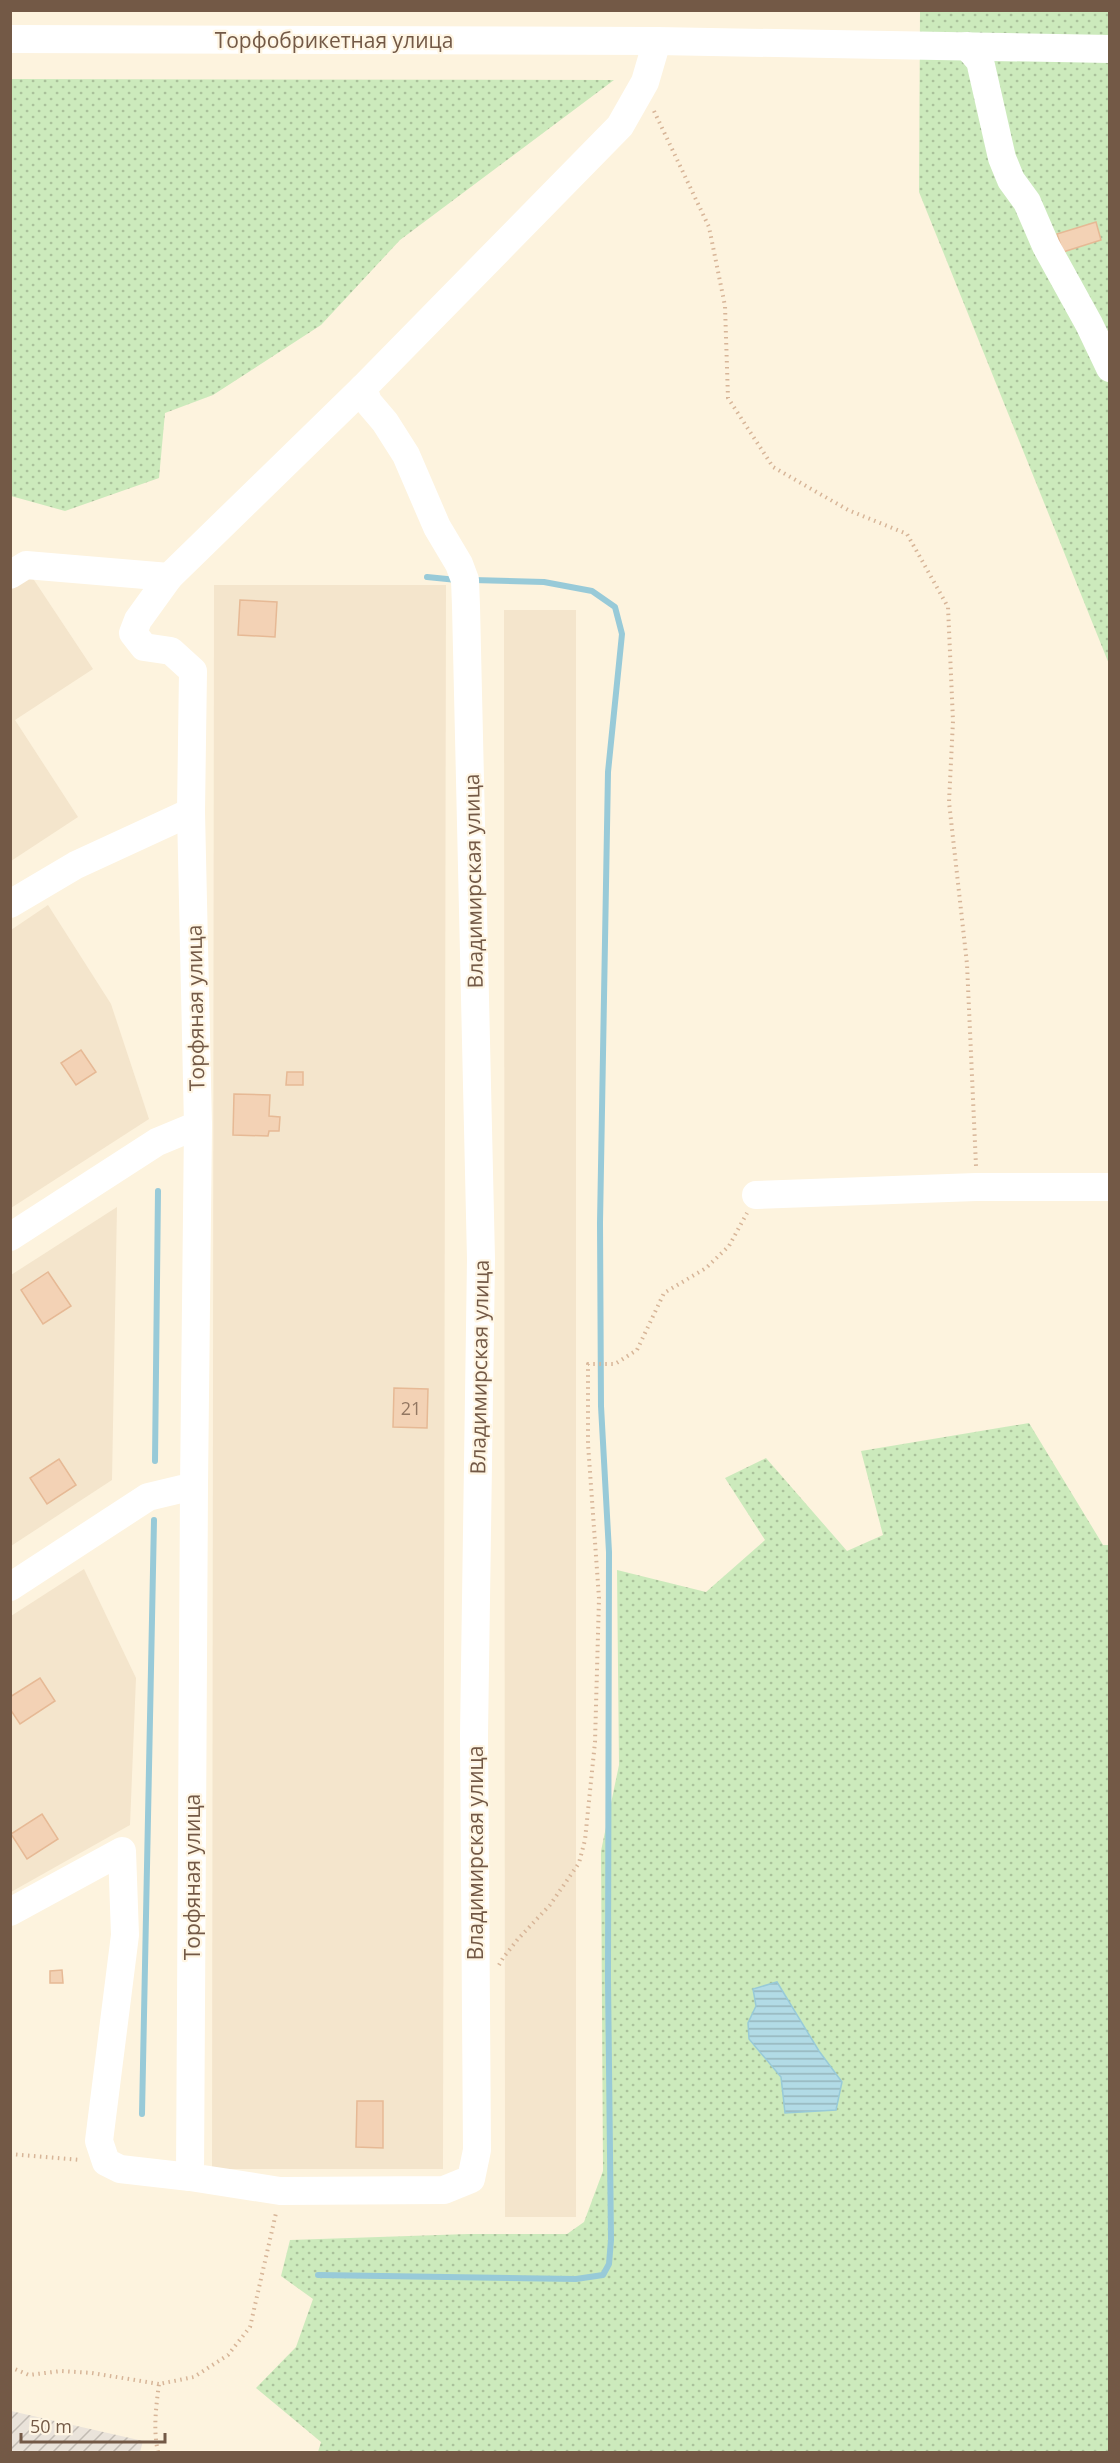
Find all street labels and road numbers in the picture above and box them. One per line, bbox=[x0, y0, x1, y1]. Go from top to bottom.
street label: Торфобрикетная улица bbox=[215, 26, 453, 54]
street label: Владимирская улица bbox=[457, 773, 489, 989]
street label: Торфяная улица bbox=[180, 925, 210, 1091]
street label: Владимирская улица bbox=[463, 1259, 495, 1475]
street label: Владимирская улица bbox=[461, 1746, 489, 1960]
street label: Торфяная улица bbox=[178, 1794, 206, 1960]

